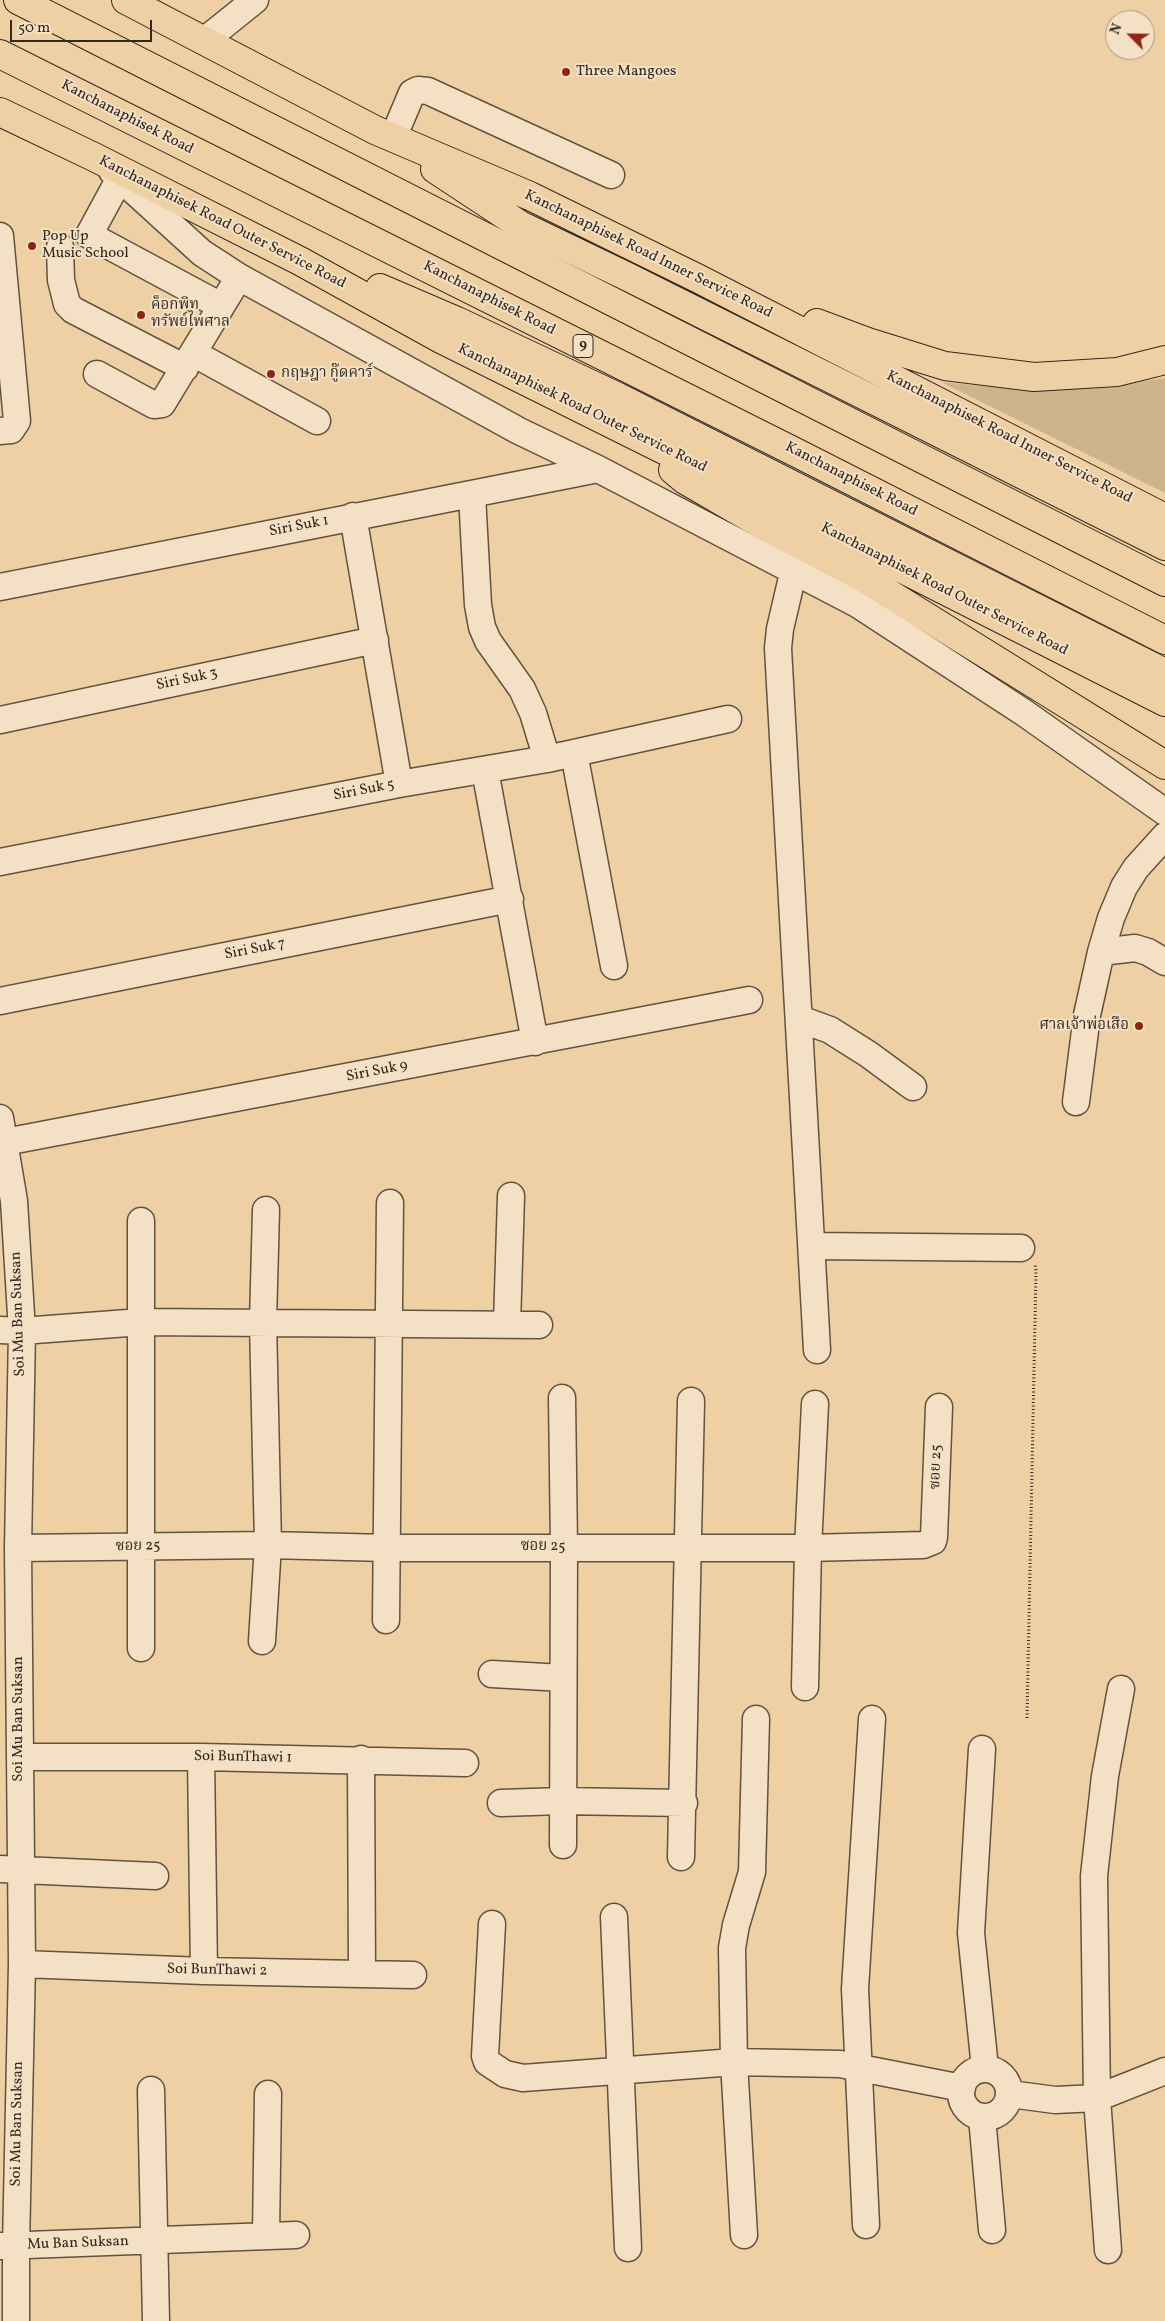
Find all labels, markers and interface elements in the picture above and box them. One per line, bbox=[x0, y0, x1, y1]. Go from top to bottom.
scale bar bbox=[12, 10, 155, 42]
north arrow bbox=[1105, 10, 1155, 60]
text: 50 m bbox=[18, 18, 50, 39]
text: N bbox=[1106, 21, 1127, 38]
place label: Three Mangoes bbox=[576, 63, 676, 81]
marker: Three Mangoes bbox=[560, 66, 572, 78]
street label: Kanchanaphisek Road bbox=[58, 77, 196, 159]
street label: Kanchanaphisek Road Outer Service Road bbox=[95, 153, 349, 293]
street label: Kanchanaphisek Road Inner Service Road bbox=[521, 187, 775, 323]
place label: Pop Up Music School bbox=[42, 228, 129, 263]
marker: Pop Up Music School bbox=[26, 240, 38, 252]
street label: Kanchanaphisek Road bbox=[420, 258, 558, 340]
place label: ค็อกพิท ทรัพย์ไพศาล bbox=[151, 297, 230, 332]
marker: ค็อกพิท ทรัพย์ไพศาล bbox=[135, 309, 147, 321]
road number: 9 bbox=[573, 334, 593, 358]
street label: Kanchanaphisek Road Outer Service Road bbox=[454, 341, 710, 477]
place label: กฤษฎา กู๊ดคาร์ bbox=[281, 365, 373, 383]
marker: กฤษฎา กู๊ดคาร์ bbox=[265, 368, 277, 380]
street label: Kanchanaphisek Road Inner Service Road bbox=[883, 368, 1135, 508]
street label: Kanchanaphisek Road bbox=[782, 439, 920, 521]
street label: Siri Suk 1 bbox=[268, 512, 330, 542]
street label: Kanchanaphisek Road Outer Service Road bbox=[817, 520, 1071, 660]
street label: Siri Suk 3 bbox=[155, 665, 219, 695]
street label: Siri Suk 5 bbox=[332, 776, 396, 806]
street label: Siri Suk 7 bbox=[223, 935, 287, 965]
place label: ศาลเจ้าพ่อเสือ bbox=[1039, 1017, 1129, 1035]
marker: ศาลเจ้าพ่อเสือ bbox=[1133, 1020, 1145, 1032]
street label: Siri Suk 9 bbox=[345, 1057, 409, 1087]
street label: Soi Mu Ban Suksan bbox=[8, 1251, 30, 1377]
street label: ซอย 25 bbox=[927, 1444, 947, 1490]
street label: ซอย 25 bbox=[115, 1538, 161, 1556]
street label: ซอย 25 bbox=[520, 1538, 566, 1556]
street label: Soi Mu Ban Suksan bbox=[10, 1656, 28, 1782]
street label: Soi BunThawi 1 bbox=[194, 1748, 292, 1768]
street label: Soi BunThawi 2 bbox=[167, 1961, 267, 1981]
street label: Soi Mu Ban Suksan bbox=[8, 2061, 28, 2187]
street label: Mu Ban Suksan bbox=[27, 2233, 129, 2255]

